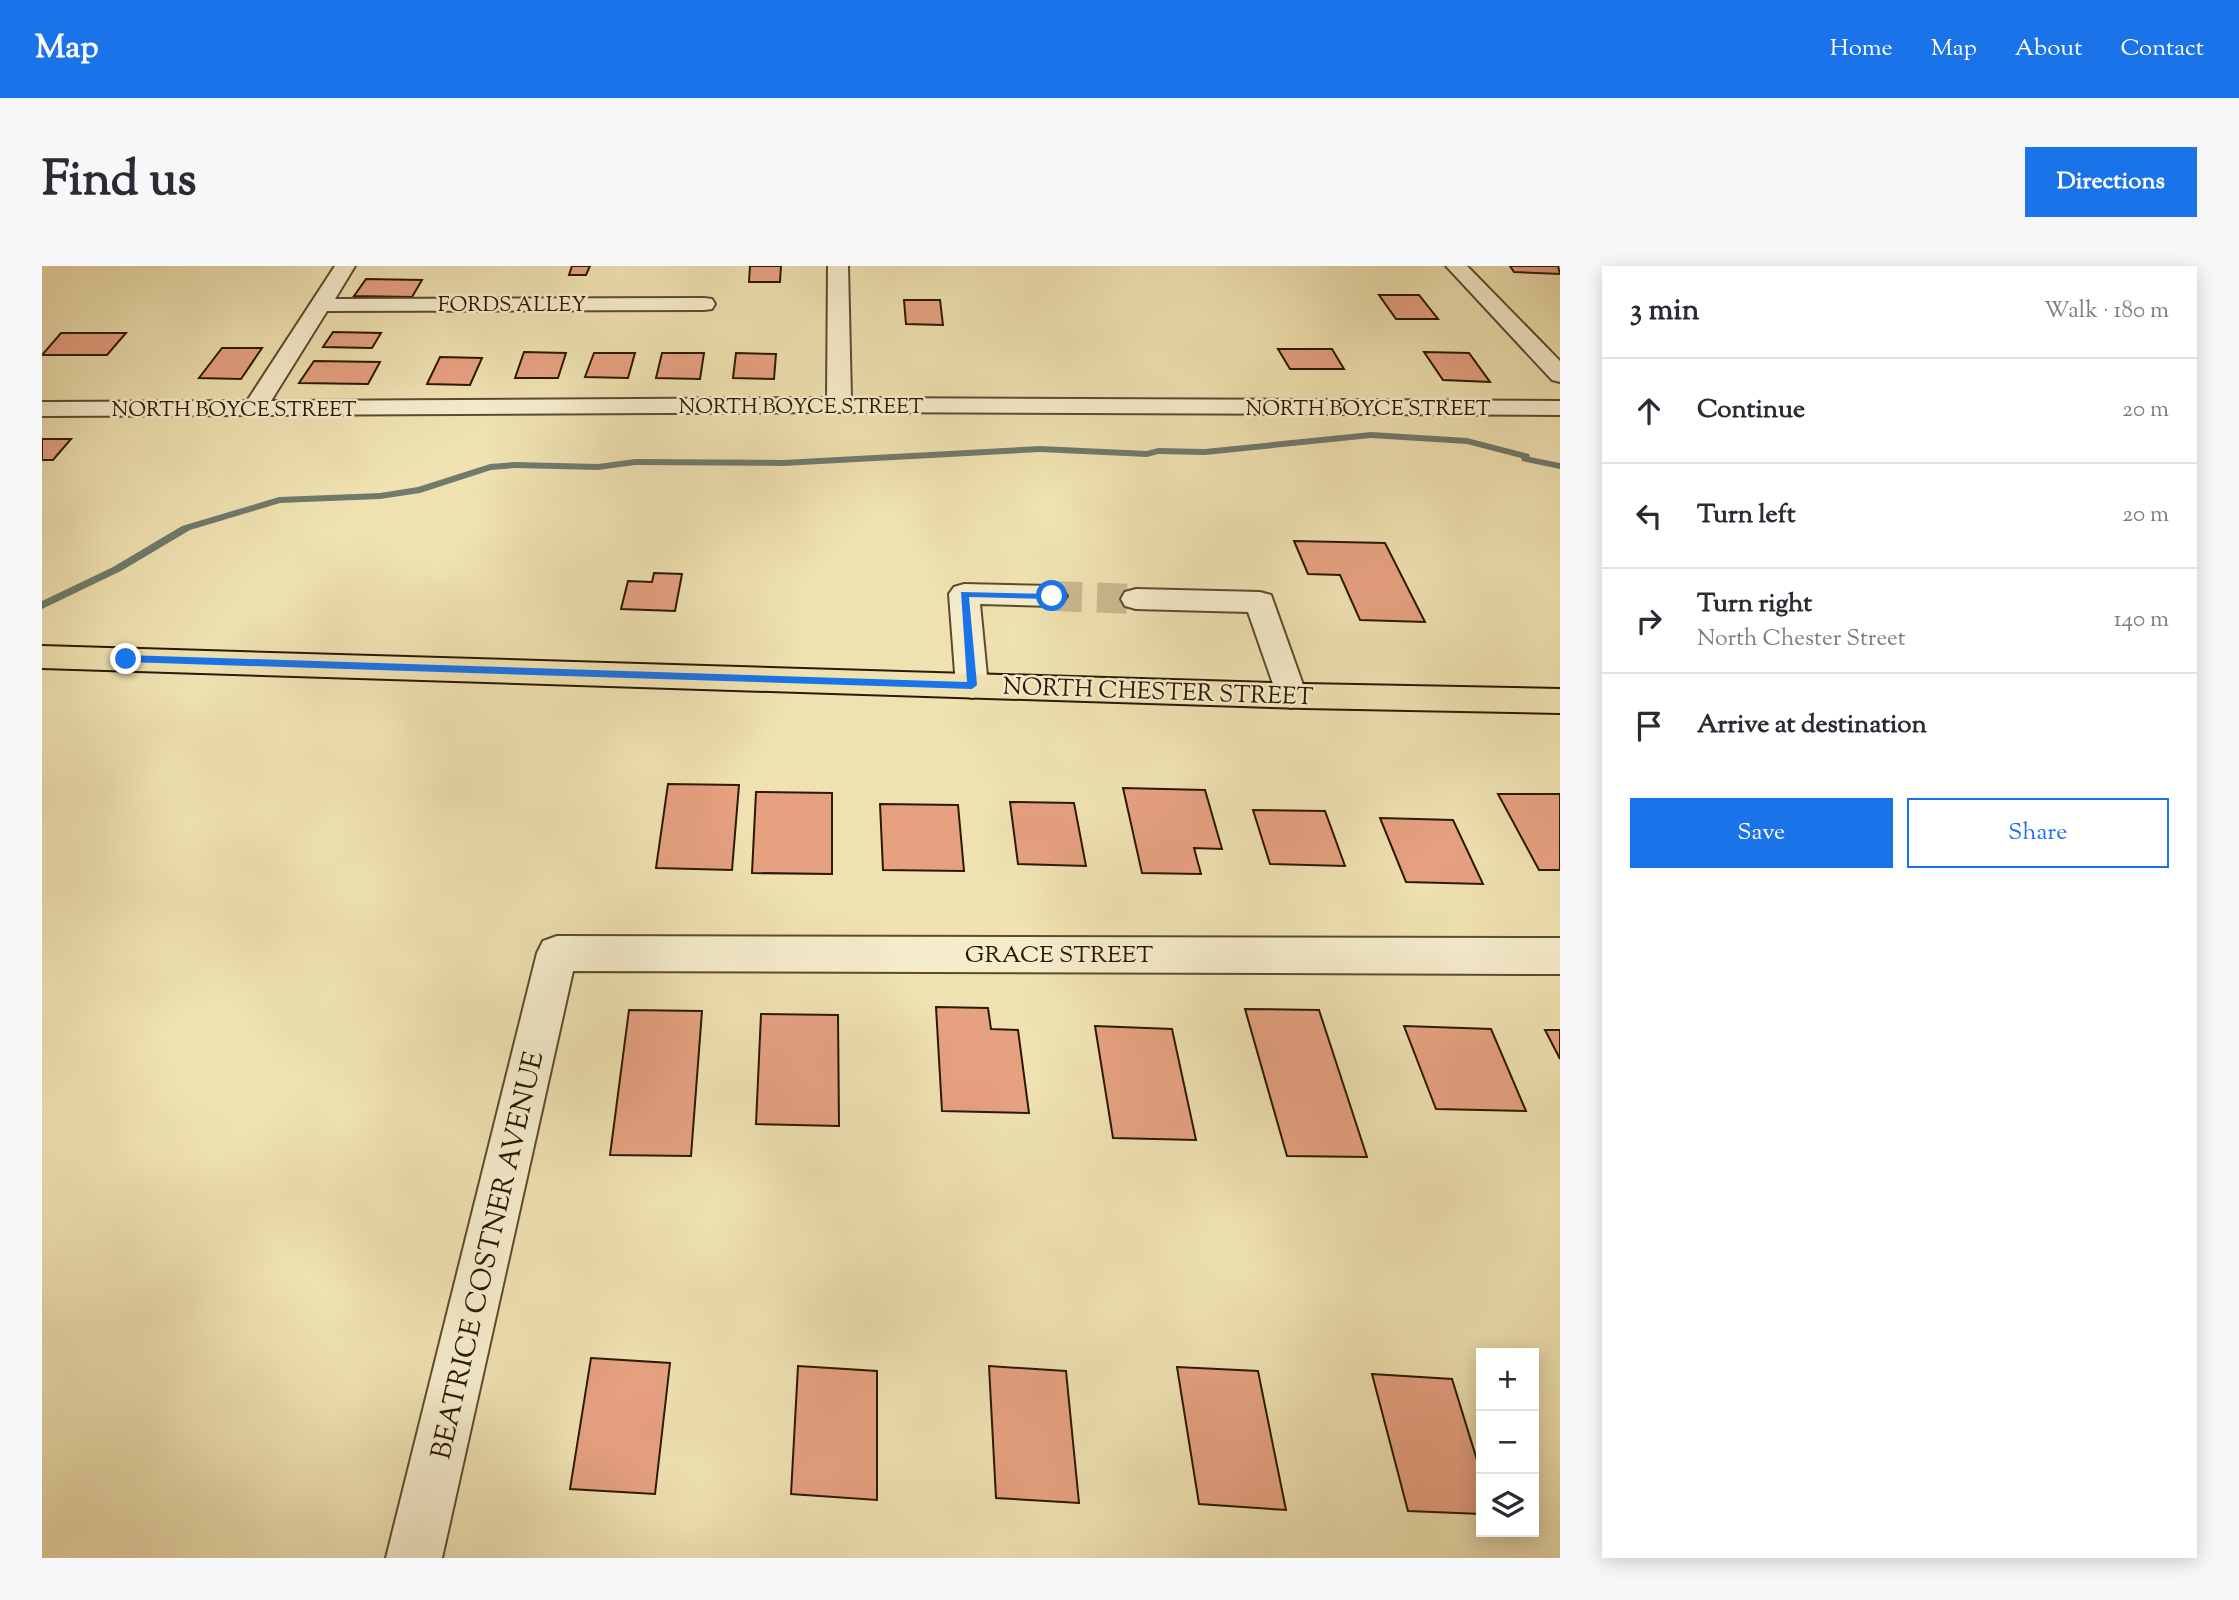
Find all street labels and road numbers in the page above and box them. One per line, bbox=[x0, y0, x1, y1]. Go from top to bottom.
street label: FORDS ALLEY bbox=[438, 291, 586, 321]
street label: NORTH BOYCE STREET bbox=[678, 393, 924, 423]
street label: NORTH BOYCE STREET bbox=[1245, 395, 1491, 425]
street label: NORTH BOYCE STREET bbox=[111, 396, 357, 426]
street label: NORTH CHESTER STREET bbox=[1002, 671, 1314, 715]
street label: GRACE STREET bbox=[965, 939, 1153, 973]
street label: BEATRICE COSTNER AVENUE bbox=[422, 1048, 555, 1464]

